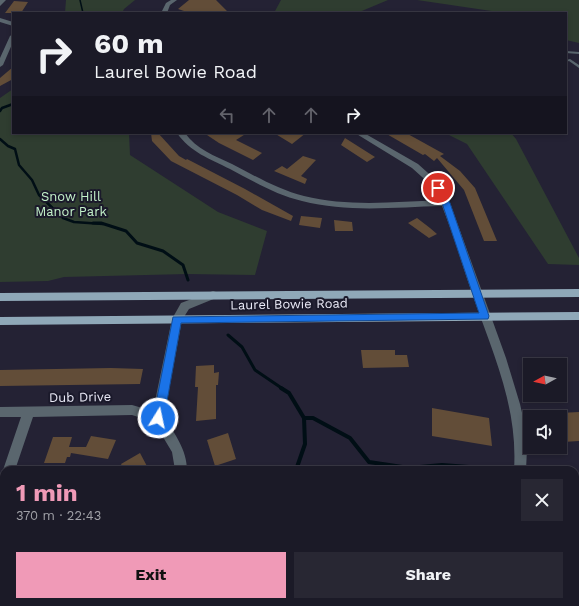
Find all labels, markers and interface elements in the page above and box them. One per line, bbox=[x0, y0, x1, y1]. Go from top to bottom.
text: 60 m bbox=[94, 27, 164, 60]
icon: right bbox=[28, 28, 80, 80]
text: Laurel Bowie Road bbox=[94, 61, 257, 82]
icon: left bbox=[216, 104, 238, 126]
icon: ahead bbox=[258, 104, 280, 126]
icon: ahead bbox=[300, 104, 322, 126]
icon: right bbox=[342, 104, 364, 126]
pin bbox=[421, 171, 455, 205]
icon: arrive bbox=[427, 177, 449, 199]
park label: Snow Hill Manor Park bbox=[35, 189, 107, 219]
street label: Laurel Bowie Road bbox=[230, 295, 348, 313]
north arrow bbox=[523, 358, 567, 402]
map controls bbox=[523, 358, 567, 454]
street label: Dub Drive bbox=[49, 389, 111, 405]
position arrow bbox=[137, 397, 179, 439]
button: sound bbox=[523, 410, 567, 454]
text: 1 min bbox=[16, 479, 78, 507]
button: close bbox=[521, 479, 563, 521]
text: 370 m · 22:43 bbox=[16, 508, 101, 523]
button: Exit bbox=[16, 552, 286, 598]
button: Share bbox=[294, 552, 563, 598]

